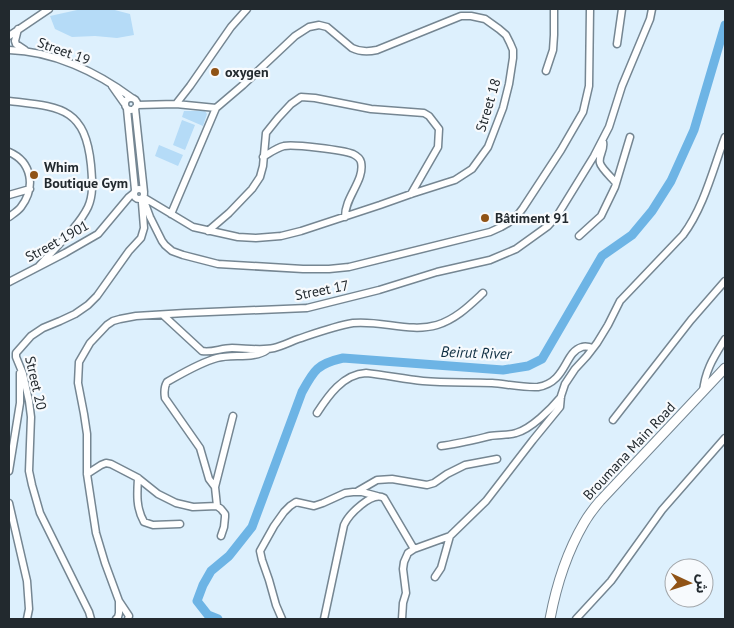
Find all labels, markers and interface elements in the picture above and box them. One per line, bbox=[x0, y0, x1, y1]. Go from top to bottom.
street label: Street 19 bbox=[35, 33, 93, 69]
place label: oxygen bbox=[225, 63, 269, 81]
marker: oxygen bbox=[209, 66, 221, 78]
street label: Street 18 bbox=[471, 76, 505, 134]
place label: Whim Boutique Gym bbox=[44, 158, 128, 192]
marker: Whim Boutique Gym bbox=[28, 169, 40, 181]
place label: Bâtiment 91 bbox=[495, 209, 569, 227]
marker: Bâtiment 91 bbox=[479, 212, 491, 224]
street label: Street 1901 bbox=[22, 216, 92, 266]
street label: Street 17 bbox=[293, 276, 351, 304]
water label: Beirut River bbox=[440, 342, 513, 363]
street label: Street 20 bbox=[21, 354, 51, 412]
street label: Broumana Main Road bbox=[579, 398, 679, 504]
north arrow bbox=[664, 558, 714, 608]
text: ش bbox=[692, 574, 712, 594]

